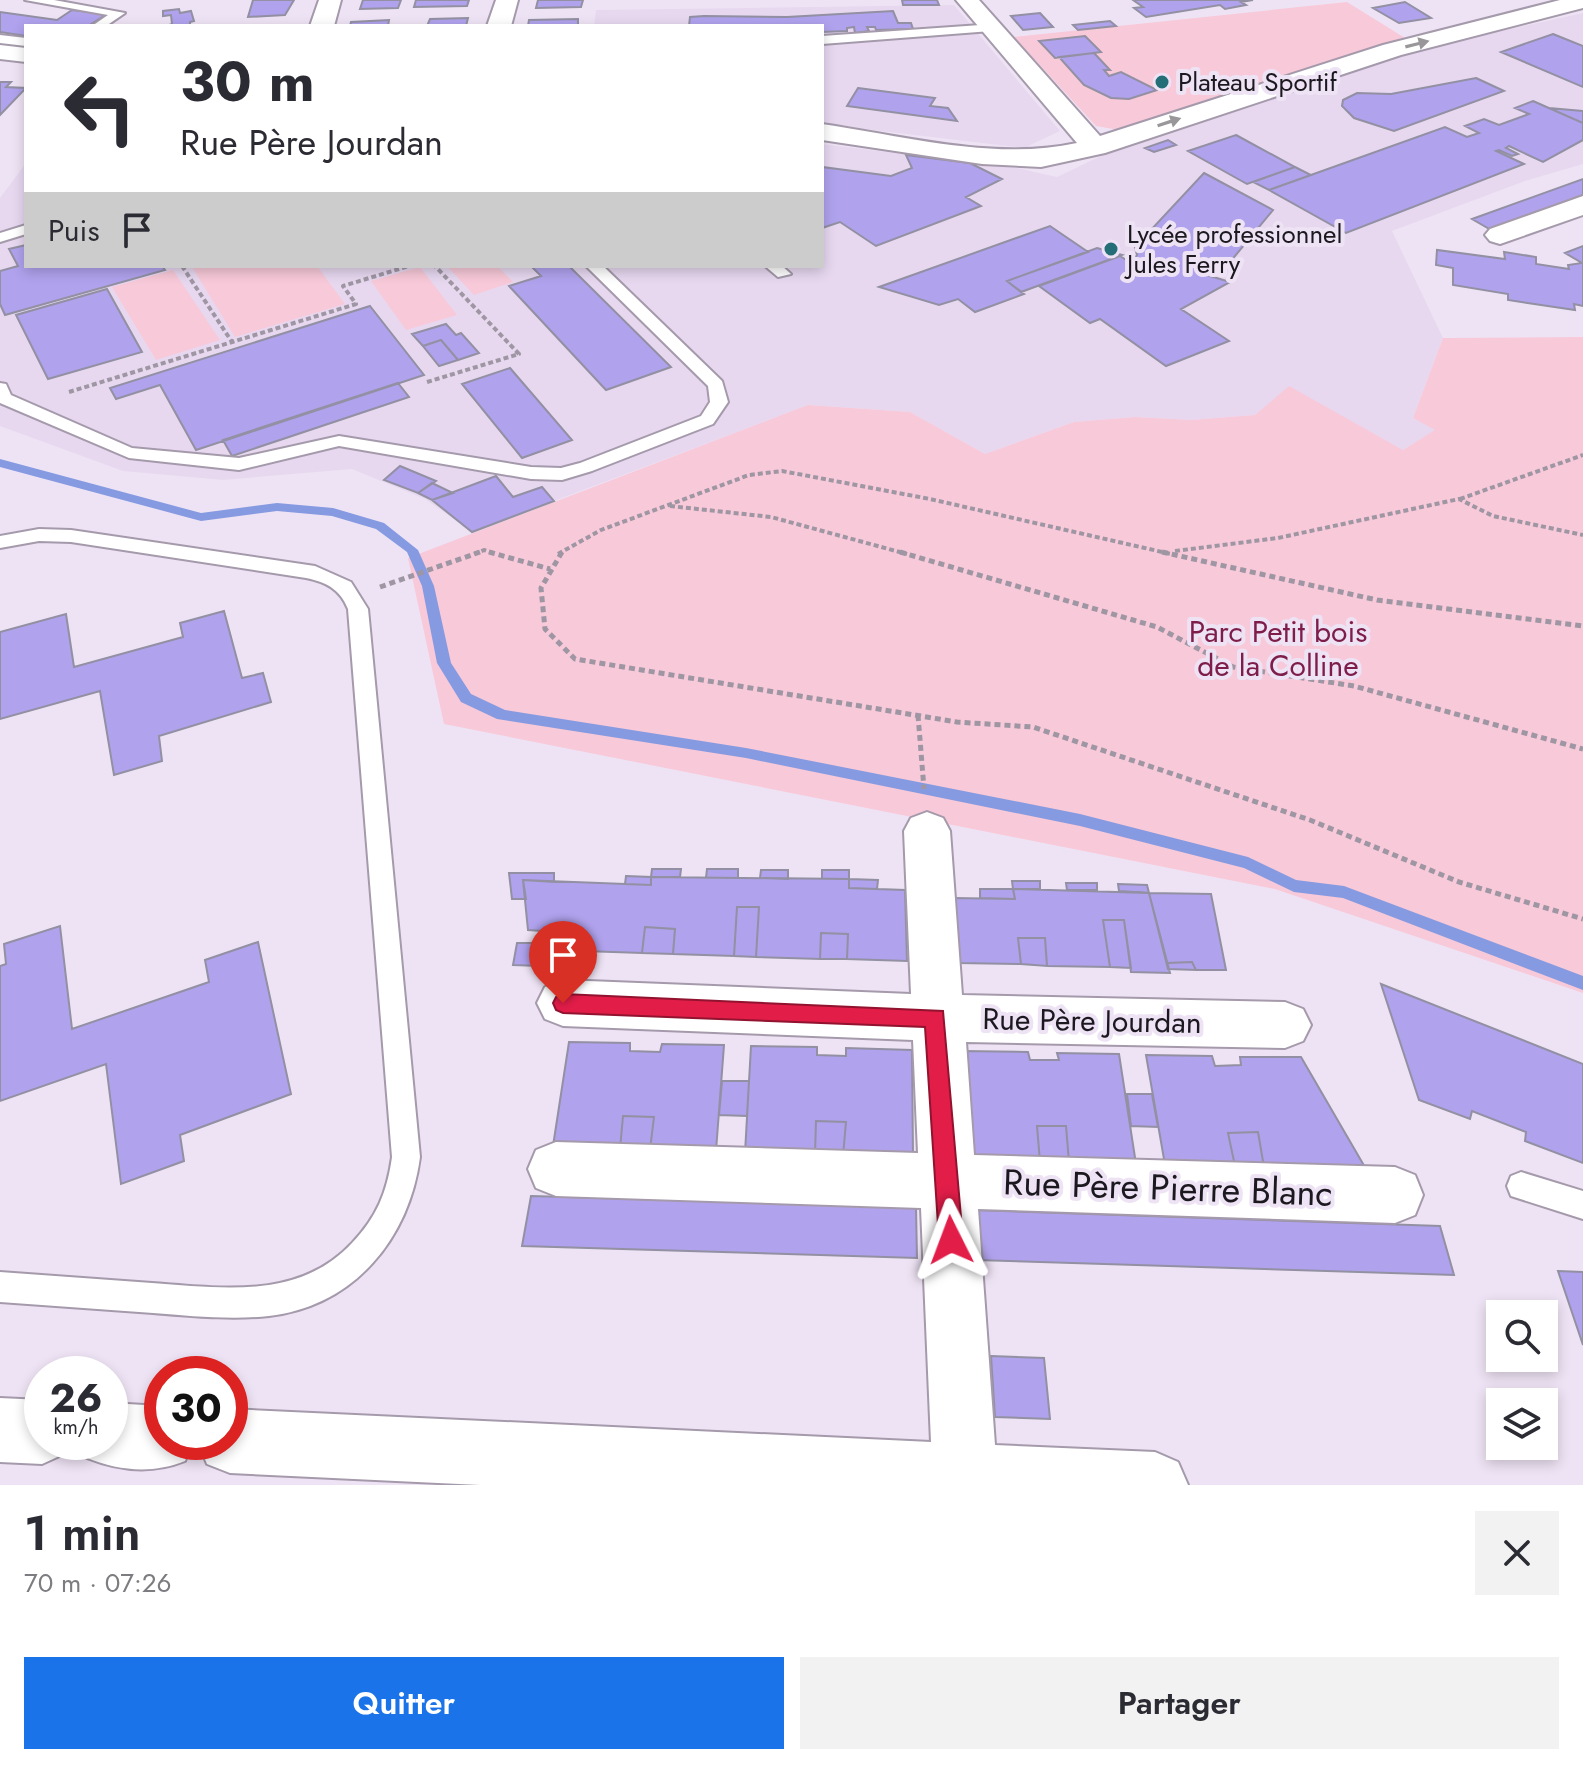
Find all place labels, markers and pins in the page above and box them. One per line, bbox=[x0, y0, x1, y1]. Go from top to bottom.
place label: Plateau Sportif bbox=[1178, 63, 1338, 101]
marker: Plateau Sportif bbox=[1153, 73, 1171, 91]
place label: Lycée professionnel Jules Ferry bbox=[1124, 215, 1342, 283]
marker: Lycée professionnel Jules Ferry bbox=[1102, 240, 1120, 258]
pin bbox=[529, 921, 597, 1003]

